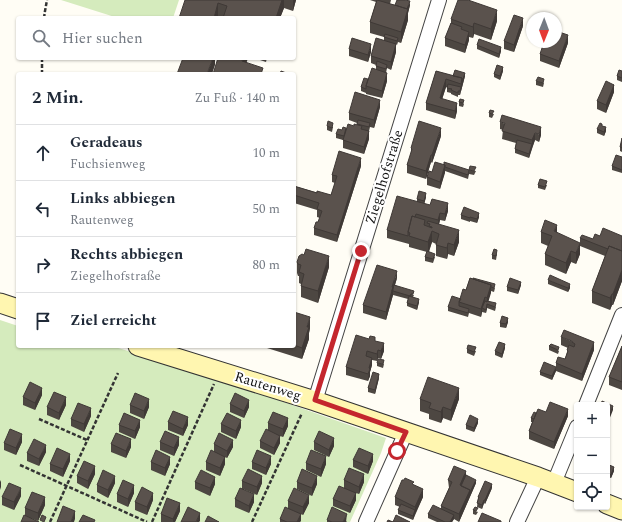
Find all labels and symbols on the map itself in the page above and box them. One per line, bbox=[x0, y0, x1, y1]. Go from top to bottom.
north arrow bbox=[526, 12, 562, 48]
street label: Ziegelhofstraße bbox=[360, 127, 408, 227]
route end bbox=[352, 242, 370, 260]
street label: Rautenweg bbox=[232, 366, 304, 406]
route start bbox=[388, 442, 406, 460]

